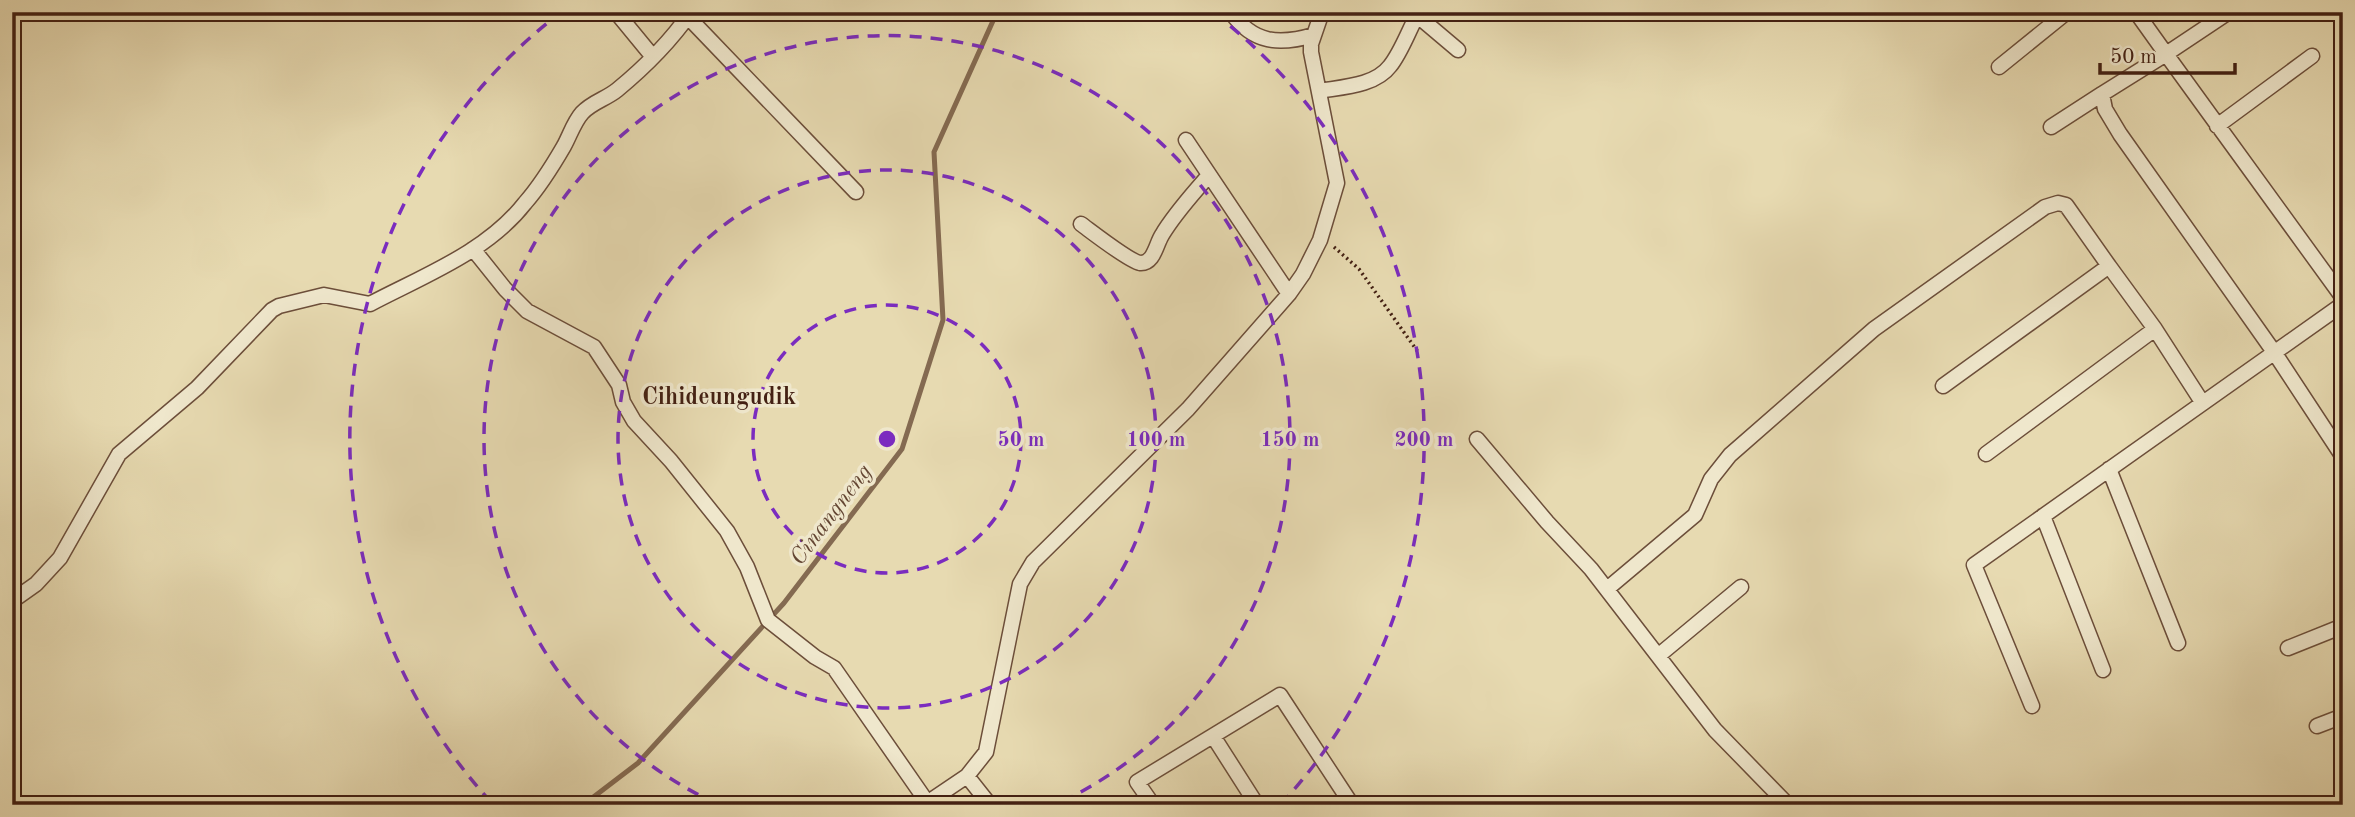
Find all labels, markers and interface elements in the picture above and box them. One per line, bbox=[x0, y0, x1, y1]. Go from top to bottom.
scale bar bbox=[2100, 32, 2234, 76]
text: 50 m bbox=[2110, 47, 2157, 68]
district label: Cihideungudik bbox=[642, 386, 796, 410]
centre of rings bbox=[875, 427, 899, 451]
text: 50 m bbox=[997, 430, 1045, 451]
text: 100 m bbox=[1126, 430, 1186, 451]
text: 150 m bbox=[1260, 430, 1320, 451]
text: 200 m bbox=[1394, 430, 1454, 451]
water label: Cinangneng bbox=[786, 460, 877, 570]

